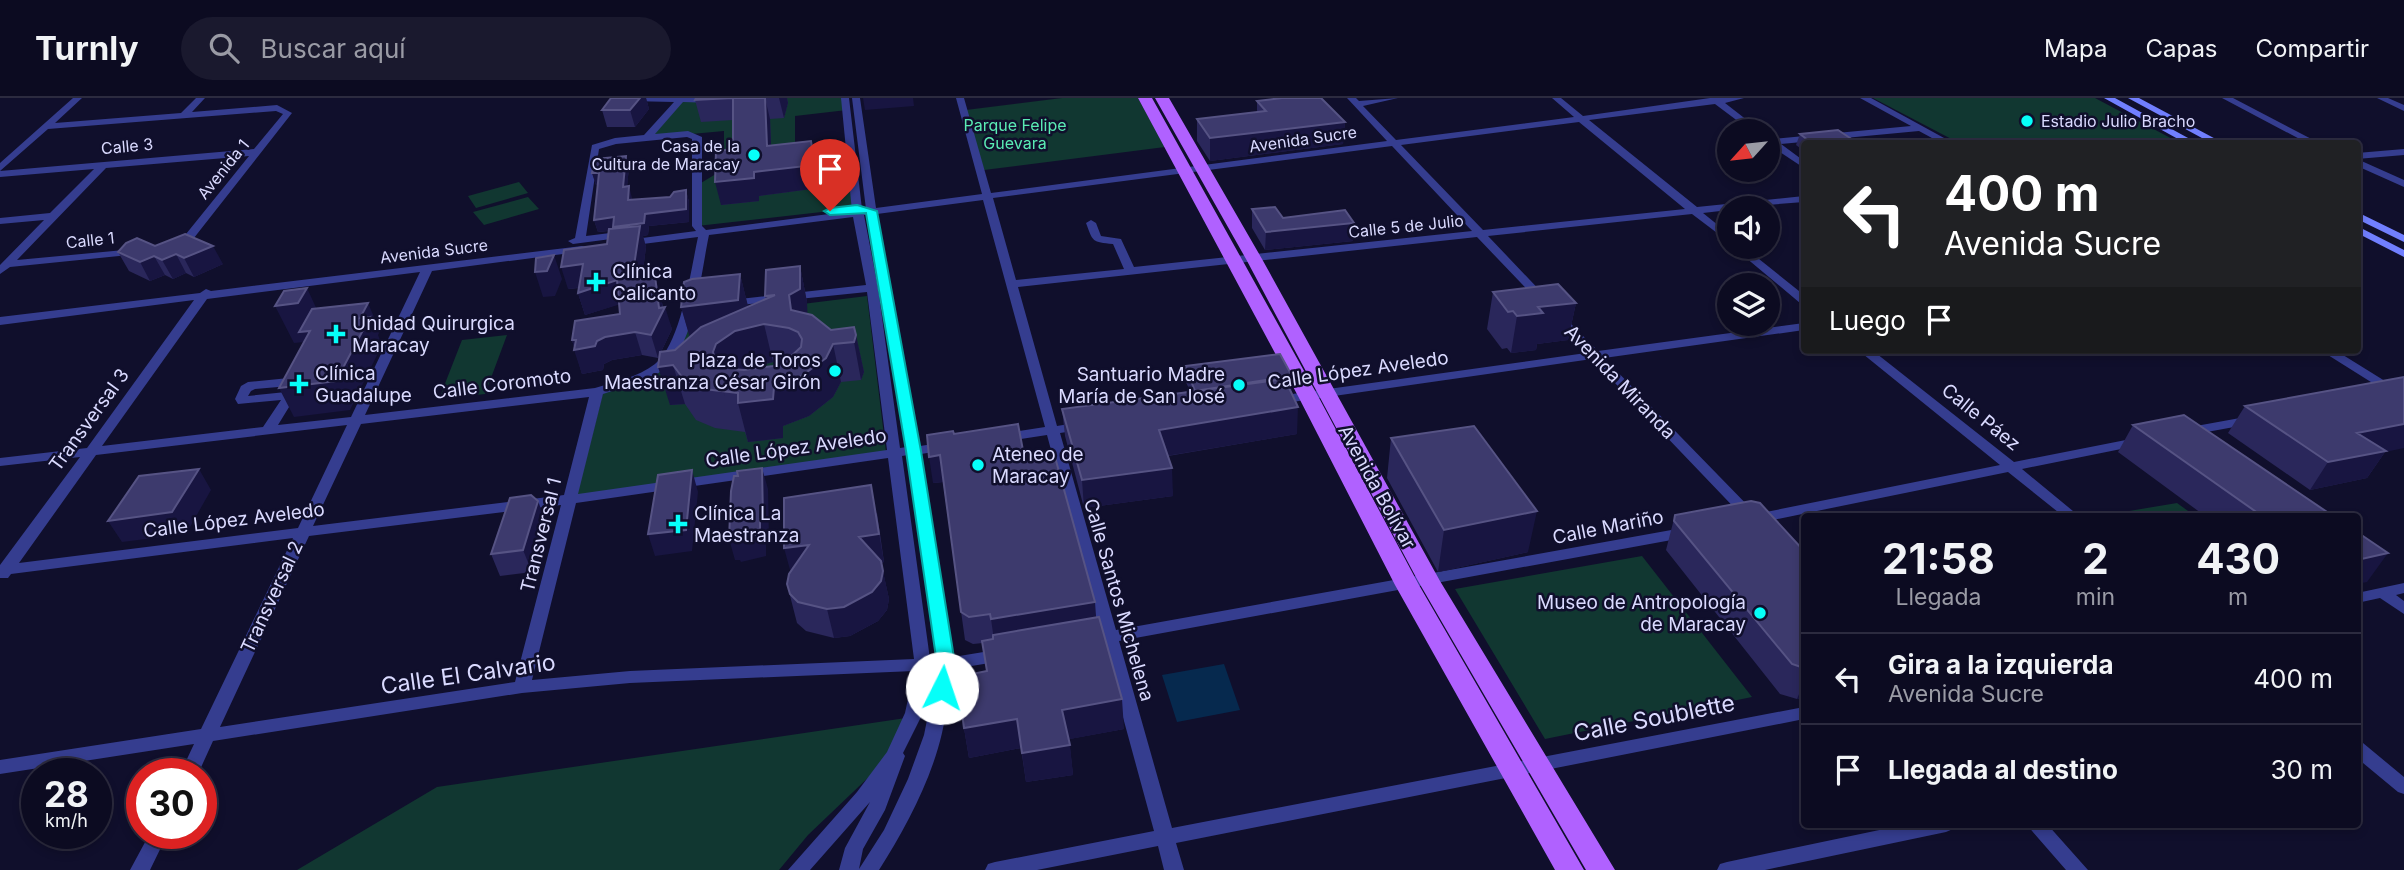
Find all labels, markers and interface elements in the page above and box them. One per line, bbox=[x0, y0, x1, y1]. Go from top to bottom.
search box bbox=[181, 17, 671, 80]
text: Turnly bbox=[35, 28, 139, 68]
icon: search bbox=[205, 29, 243, 67]
text: Buscar aquí bbox=[261, 33, 406, 64]
text: Mapa bbox=[2044, 34, 2107, 63]
text: Capas bbox=[2145, 34, 2218, 63]
text: Compartir bbox=[2256, 34, 2369, 63]
place label: Estadio Julio Bracho bbox=[2041, 111, 2195, 131]
marker: Estadio Julio Bracho bbox=[2019, 113, 2035, 129]
park label: Parque Felipe Guevara bbox=[963, 115, 1067, 153]
north arrow bbox=[1717, 119, 1780, 182]
map controls bbox=[1717, 119, 1780, 336]
street label: Avenida Sucre bbox=[1248, 122, 1358, 156]
street label: Calle 3 bbox=[100, 134, 154, 158]
street label: Avenida 1 bbox=[193, 135, 253, 203]
place label: Casa de la Cultura de Maracay bbox=[591, 136, 740, 174]
pin bbox=[800, 139, 860, 211]
marker: Casa de la Cultura de Maracay bbox=[746, 147, 762, 163]
icon: arrive bbox=[811, 150, 849, 188]
text: 400 m bbox=[1944, 164, 2100, 223]
icon: left bbox=[1829, 168, 1920, 259]
button: sound bbox=[1717, 196, 1780, 259]
street label: Calle 5 de Julio bbox=[1347, 210, 1465, 242]
text: Avenida Sucre bbox=[1944, 224, 2161, 263]
street label: Calle 1 bbox=[65, 228, 115, 252]
street label: Avenida Sucre bbox=[379, 234, 489, 268]
place label: Clínica Calicanto bbox=[612, 260, 696, 305]
marker: Clínica Calicanto bbox=[586, 272, 606, 292]
button: layers bbox=[1717, 273, 1780, 336]
icon: arrive bbox=[1920, 301, 1958, 339]
text: Luego bbox=[1829, 305, 1906, 336]
place label: Unidad Quirurgica Maracay bbox=[352, 312, 515, 357]
street label: Avenida Miranda bbox=[1560, 320, 1680, 444]
marker: Unidad Quirurgica Maracay bbox=[326, 324, 346, 344]
street label: Calle López Aveledo bbox=[1266, 346, 1450, 394]
place label: Plaza de Toros Maestranza César Girón bbox=[604, 349, 821, 394]
place label: Clínica Guadalupe bbox=[315, 362, 412, 407]
marker: Plaza de Toros Maestranza César Girón bbox=[827, 363, 843, 379]
place label: Santuario Madre María de San José bbox=[1058, 363, 1225, 408]
street label: Transversal 3 bbox=[44, 364, 134, 476]
street label: Calle Coromoto bbox=[432, 364, 572, 404]
marker: Clínica Guadalupe bbox=[289, 374, 309, 394]
marker: Santuario Madre María de San José bbox=[1231, 377, 1247, 393]
street label: Calle Páez bbox=[1937, 378, 2025, 456]
street label: Avenida Bolívar bbox=[1333, 421, 1421, 553]
street label: Calle López Aveledo bbox=[704, 424, 888, 472]
place label: Ateneo de Maracay bbox=[992, 443, 1084, 488]
marker: Ateneo de Maracay bbox=[970, 457, 986, 473]
street label: Transversal 1 bbox=[516, 475, 566, 595]
street label: Calle Santos Michelena bbox=[1079, 496, 1159, 704]
street label: Calle López Aveledo bbox=[142, 497, 326, 543]
place label: Clínica La Maestranza bbox=[694, 502, 799, 547]
street label: Calle Mariño bbox=[1550, 505, 1666, 549]
marker: Clínica La Maestranza bbox=[668, 514, 688, 534]
text: 21:58 bbox=[1882, 533, 1995, 584]
text: 2 bbox=[2082, 533, 2109, 584]
text: 430 bbox=[2196, 533, 2280, 584]
street label: Transversal 2 bbox=[236, 537, 308, 657]
text: Llegada bbox=[1895, 583, 1981, 611]
text: min bbox=[2076, 583, 2115, 611]
text: m bbox=[2228, 583, 2248, 611]
place label: Museo de Antropología de Maracay bbox=[1537, 591, 1746, 636]
marker: Museo de Antropología de Maracay bbox=[1752, 605, 1768, 621]
street label: Calle El Calvario bbox=[379, 648, 557, 700]
text: Gira a la izquierda bbox=[1888, 649, 2114, 680]
position arrow bbox=[905, 651, 979, 725]
icon: left bbox=[1829, 660, 1867, 698]
text: 400 m bbox=[2253, 663, 2333, 694]
text: Avenida Sucre bbox=[1888, 680, 2044, 708]
street label: Calle Soublette bbox=[1571, 689, 1737, 747]
icon: arrive bbox=[1829, 751, 1867, 789]
text: Llegada al destino bbox=[1888, 754, 2118, 785]
text: 30 m bbox=[2270, 754, 2333, 785]
speed limit sign: 30 bbox=[126, 758, 217, 849]
text: 28 bbox=[44, 773, 89, 815]
text: km/h bbox=[45, 810, 88, 831]

